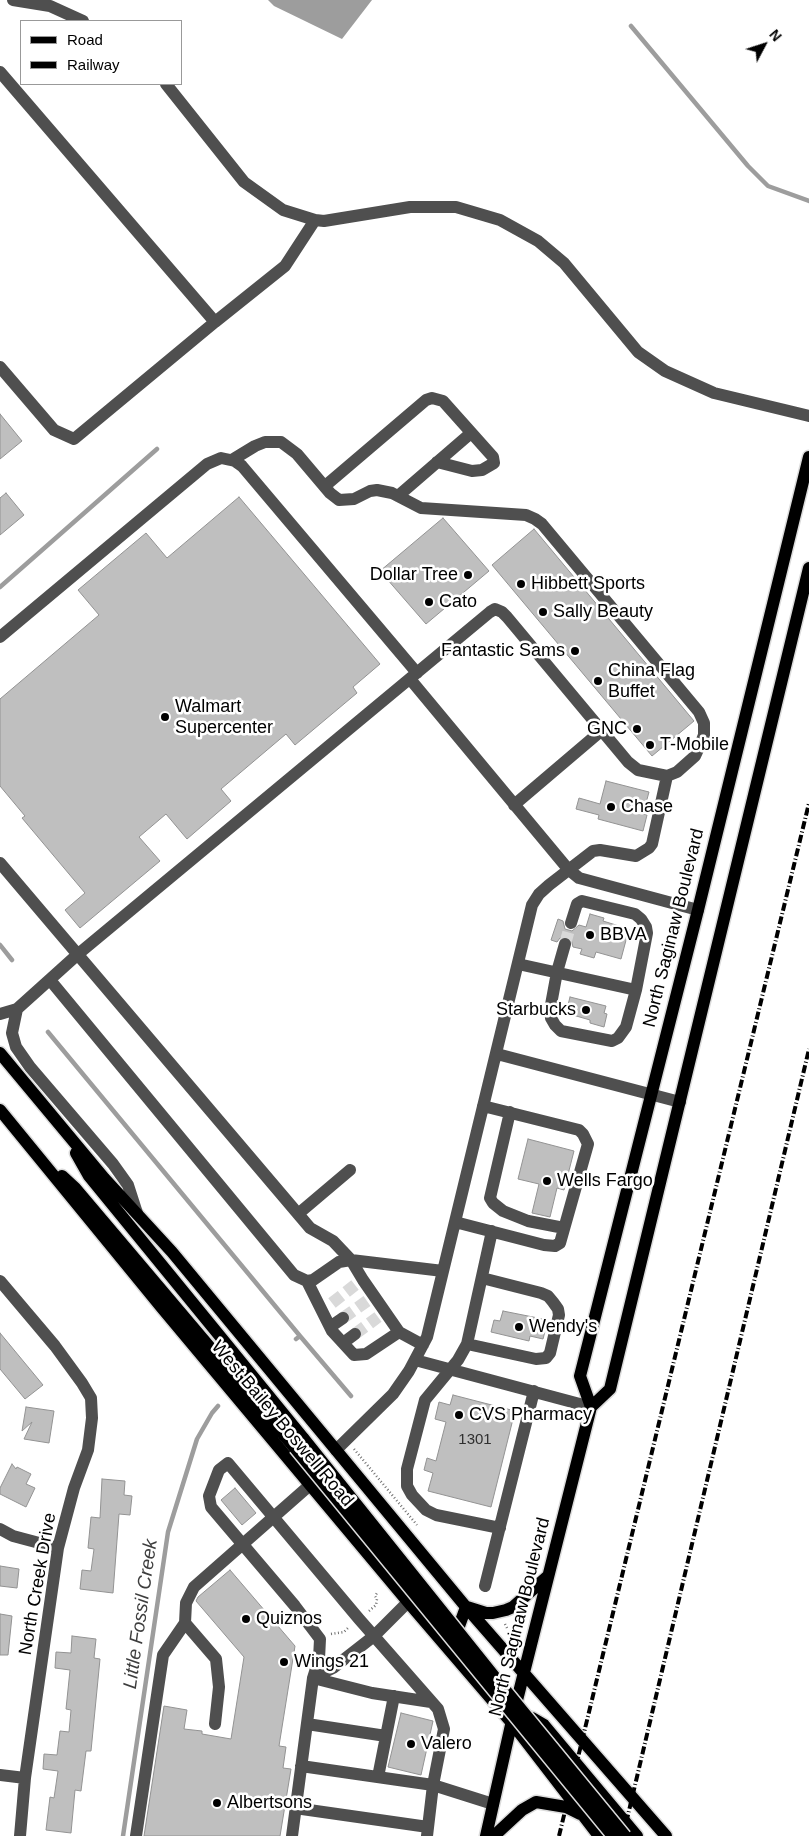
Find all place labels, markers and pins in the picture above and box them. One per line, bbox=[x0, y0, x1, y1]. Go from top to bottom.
place label: Dollar Tree bbox=[370, 564, 458, 586]
marker: Dollar Tree bbox=[462, 569, 474, 581]
place label: Hibbett Sports bbox=[531, 573, 645, 595]
marker: Hibbett Sports bbox=[515, 578, 527, 590]
place label: Cato bbox=[439, 591, 477, 613]
marker: Cato bbox=[423, 596, 435, 608]
place label: Sally Beauty bbox=[553, 601, 653, 623]
marker: Sally Beauty bbox=[537, 606, 549, 618]
place label: Fantastic Sams bbox=[441, 640, 565, 662]
marker: Fantastic Sams bbox=[569, 645, 581, 657]
place label: China Flag Buffet bbox=[608, 660, 695, 702]
marker: China Flag Buffet bbox=[592, 675, 604, 687]
place label: Walmart Supercenter bbox=[175, 696, 273, 739]
marker: Walmart Supercenter bbox=[159, 711, 171, 723]
place label: GNC bbox=[587, 718, 627, 740]
marker: GNC bbox=[631, 723, 643, 735]
place label: T-Mobile bbox=[660, 734, 729, 756]
marker: T-Mobile bbox=[644, 739, 656, 751]
place label: Chase bbox=[621, 796, 673, 818]
marker: Chase bbox=[605, 801, 617, 813]
place label: BBVA bbox=[600, 924, 647, 946]
marker: BBVA bbox=[584, 929, 596, 941]
place label: Starbucks bbox=[496, 999, 576, 1021]
marker: Starbucks bbox=[580, 1004, 592, 1016]
place label: Wells Fargo bbox=[557, 1170, 653, 1192]
marker: Wells Fargo bbox=[541, 1175, 553, 1187]
place label: Wendy's bbox=[529, 1316, 597, 1338]
marker: Wendy's bbox=[513, 1321, 525, 1333]
place label: CVS Pharmacy bbox=[469, 1404, 592, 1426]
marker: CVS Pharmacy bbox=[453, 1409, 465, 1421]
place label: Quiznos bbox=[256, 1608, 322, 1630]
marker: Quiznos bbox=[240, 1613, 252, 1625]
place label: Wings 21 bbox=[294, 1651, 369, 1673]
marker: Wings 21 bbox=[278, 1656, 290, 1668]
place label: Valero bbox=[421, 1733, 472, 1755]
marker: Valero bbox=[405, 1738, 417, 1750]
place label: Albertsons bbox=[227, 1792, 312, 1814]
marker: Albertsons bbox=[211, 1797, 223, 1809]

